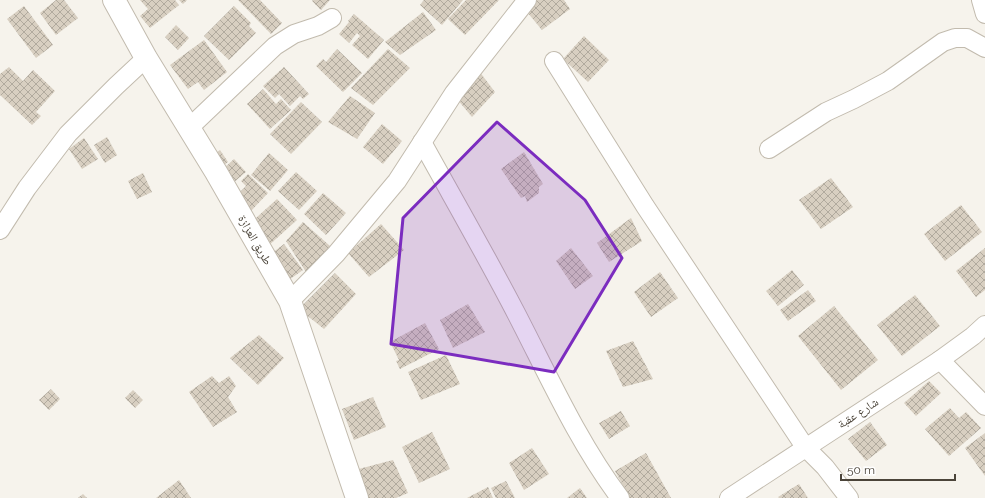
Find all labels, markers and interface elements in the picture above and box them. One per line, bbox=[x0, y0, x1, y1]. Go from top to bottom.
street label: طريق العزازة bbox=[235, 213, 275, 268]
street label: شارع عقبة bbox=[835, 395, 882, 432]
scale bar bbox=[841, 456, 955, 482]
text: 50 m bbox=[847, 463, 875, 477]

